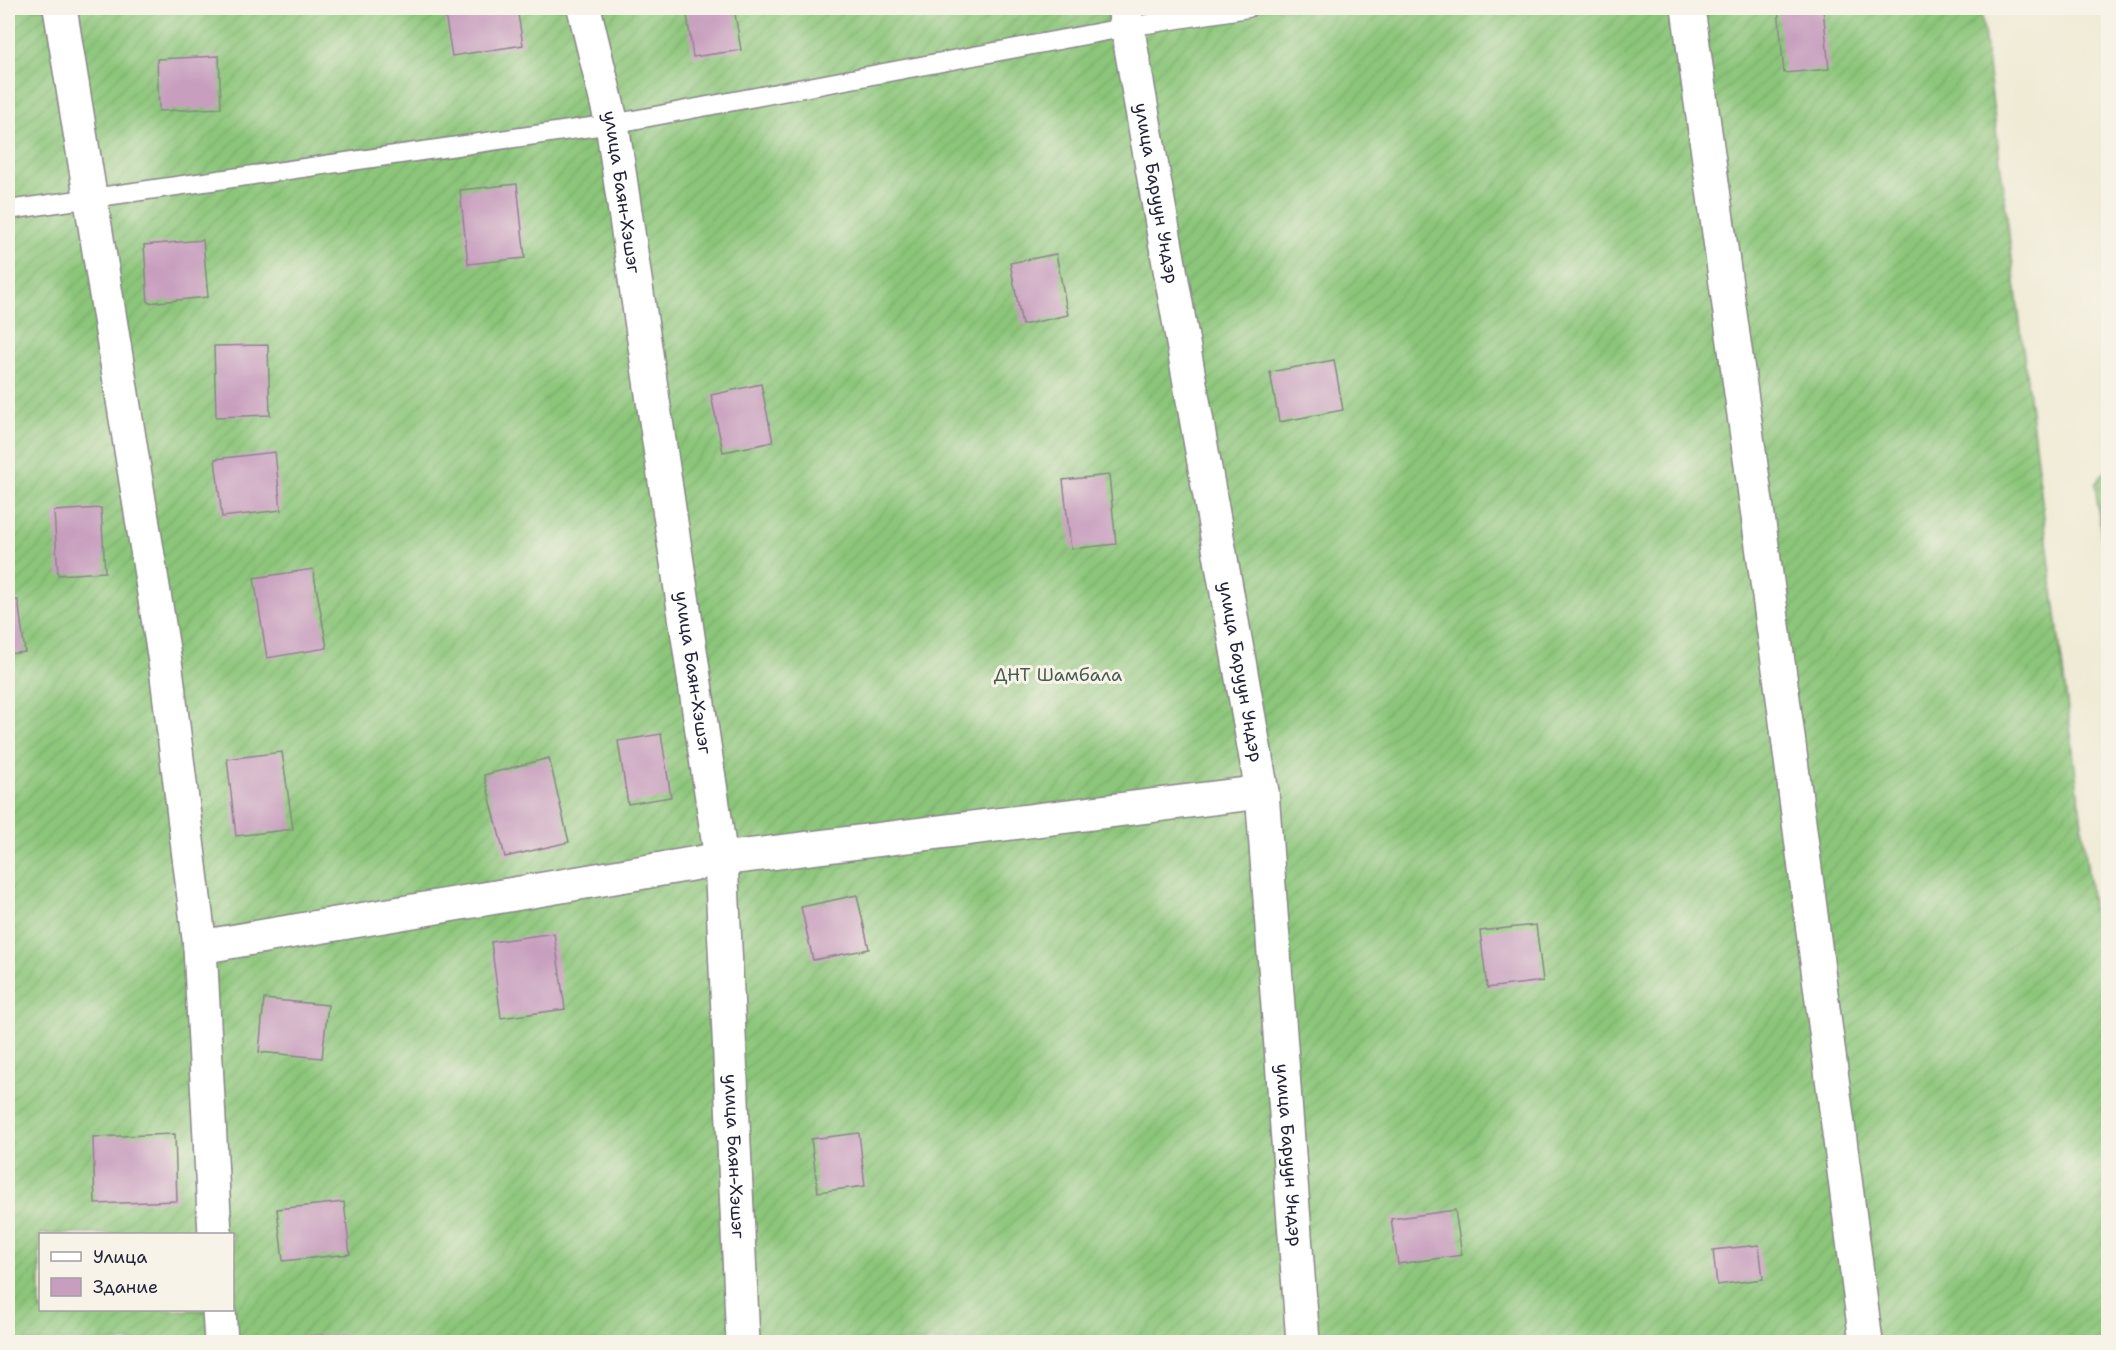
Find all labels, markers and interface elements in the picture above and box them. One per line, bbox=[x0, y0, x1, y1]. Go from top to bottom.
street label: улица Баруун Ундэр bbox=[1129, 101, 1184, 285]
street label: улица Баян-Хэшэг bbox=[597, 108, 646, 275]
street label: улица Баруун Ундэр bbox=[1213, 579, 1269, 764]
street label: улица Баян-Хэшэг bbox=[669, 589, 717, 756]
park label: ДНТ Шамбала bbox=[994, 663, 1122, 687]
street label: улица Баруун Ундэр bbox=[1270, 1063, 1308, 1247]
street label: улица Баян-Хэшэг bbox=[719, 1074, 750, 1239]
legend bbox=[39, 1233, 234, 1311]
text: Улица bbox=[93, 1245, 147, 1269]
text: Здание bbox=[93, 1275, 158, 1299]

